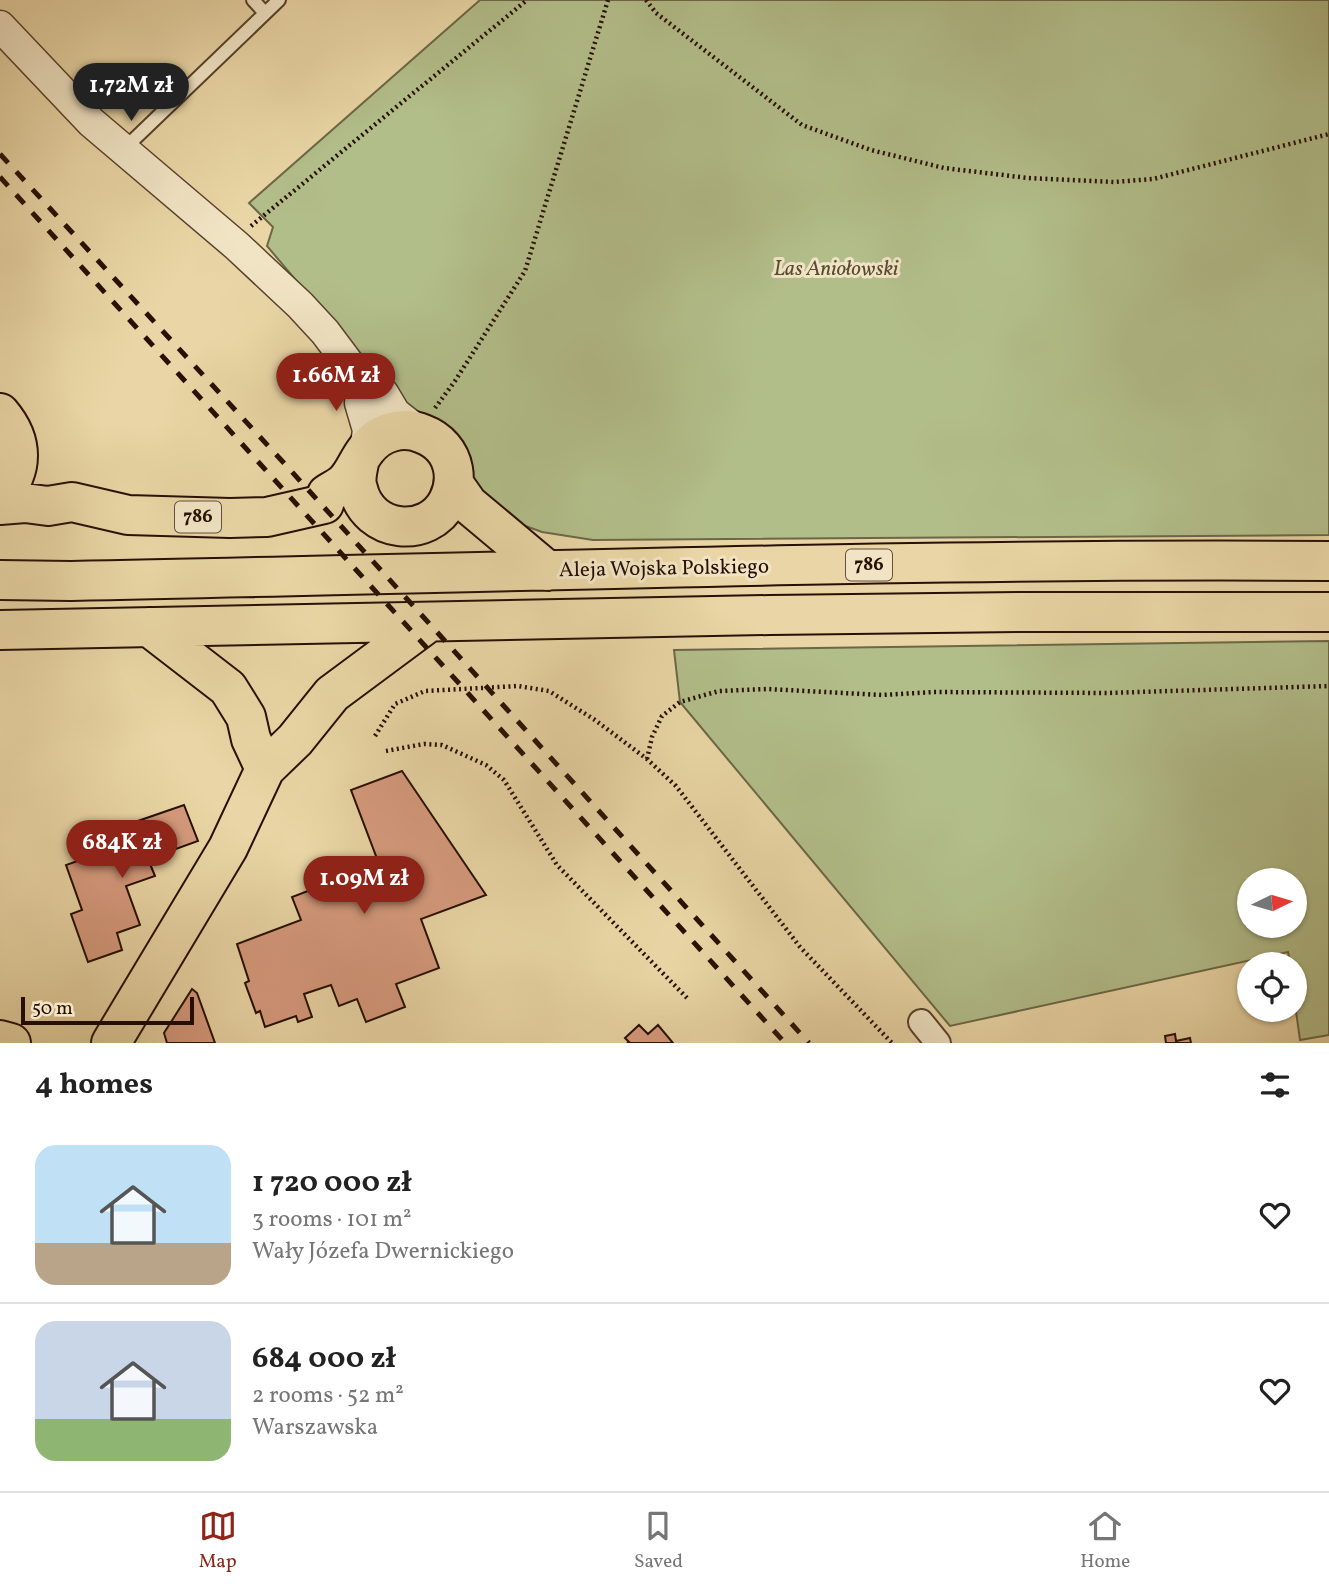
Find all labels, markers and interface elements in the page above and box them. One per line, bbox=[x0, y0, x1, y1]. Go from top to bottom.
pin: 1.72M zł bbox=[59, 64, 203, 123]
text: 1.72M zł bbox=[89, 70, 173, 102]
park label: Las Aniołowski bbox=[774, 255, 899, 284]
pin: 1.66M zł bbox=[264, 354, 408, 413]
text: 1.66M zł bbox=[292, 360, 380, 392]
road number: 786 bbox=[175, 502, 221, 532]
road number: 786 bbox=[846, 550, 892, 580]
street label: Aleja Wojska Polskiego bbox=[559, 553, 769, 585]
pin: 684K zł bbox=[57, 820, 187, 880]
text: 684K zł bbox=[82, 827, 162, 859]
pin: 1.09M zł bbox=[292, 856, 436, 916]
text: 1.09M zł bbox=[319, 863, 409, 895]
north arrow bbox=[1237, 868, 1307, 938]
map controls bbox=[1237, 868, 1307, 1022]
button: locate bbox=[1237, 952, 1307, 1022]
scale bar bbox=[21, 994, 194, 1026]
text: 50 m bbox=[32, 996, 73, 1022]
text: 4 homes bbox=[35, 1064, 153, 1106]
icon: filters bbox=[1256, 1066, 1294, 1104]
text: 1 720 000 zł bbox=[252, 1162, 412, 1204]
icon: home bbox=[91, 1173, 175, 1257]
icon: heart bbox=[1256, 1196, 1294, 1234]
text: 3 rooms · 101 m² bbox=[252, 1204, 412, 1236]
text: Wały Józefa Dwernickiego bbox=[252, 1236, 514, 1268]
text: 684 000 zł bbox=[252, 1338, 396, 1380]
icon: home bbox=[91, 1349, 175, 1433]
icon: heart bbox=[1256, 1372, 1294, 1410]
text: 2 rooms · 52 m² bbox=[252, 1380, 404, 1412]
text: Warszawska bbox=[252, 1412, 378, 1444]
tab: Map bbox=[199, 1507, 237, 1575]
tab: Saved bbox=[634, 1507, 683, 1575]
tab: Home bbox=[1080, 1507, 1130, 1575]

